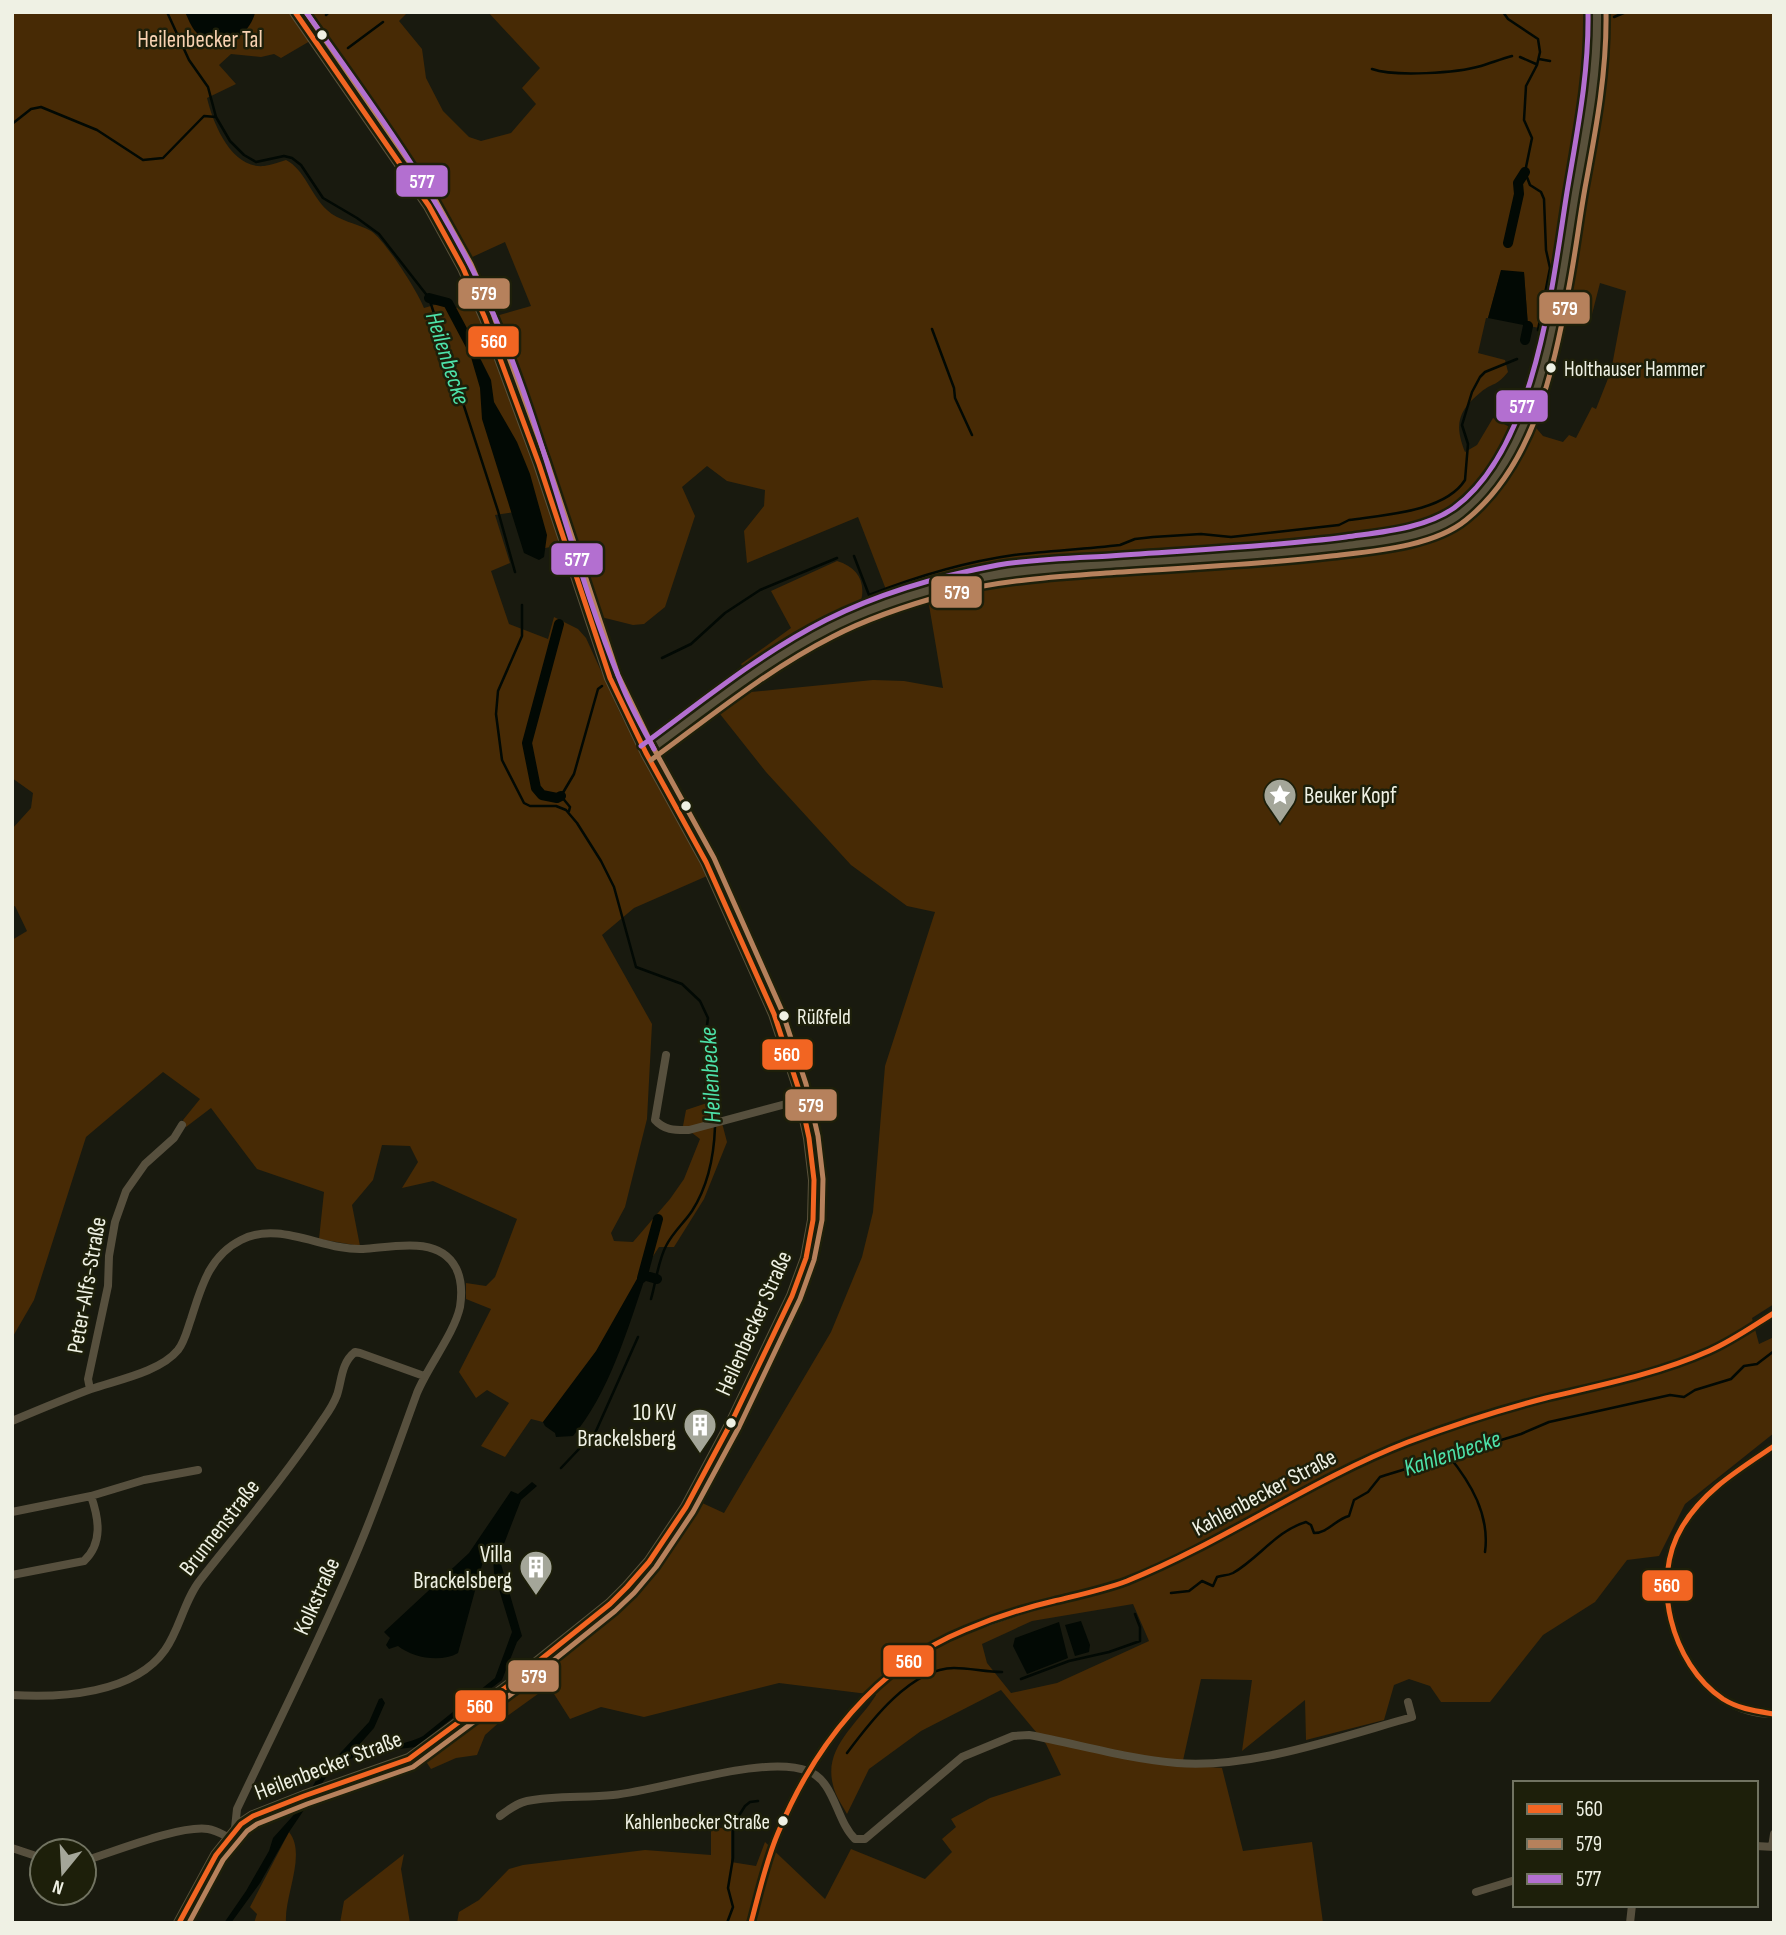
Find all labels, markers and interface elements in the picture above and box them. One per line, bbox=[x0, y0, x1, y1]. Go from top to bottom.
park label: Heilenbecker Tal bbox=[137, 26, 263, 54]
unlabelled marker bbox=[315, 28, 329, 42]
line badge: 577 bbox=[395, 164, 449, 198]
text: 577 bbox=[410, 171, 435, 194]
line badge: 579 bbox=[457, 277, 511, 310]
text: 579 bbox=[471, 283, 497, 306]
line badge: 579 bbox=[1538, 291, 1591, 325]
text: 579 bbox=[1552, 298, 1578, 321]
water label: Heilenbecke bbox=[419, 308, 476, 408]
line badge: 560 bbox=[467, 325, 520, 358]
text: 560 bbox=[481, 331, 507, 354]
place label: Holthauser Hammer bbox=[1564, 357, 1705, 382]
marker: Holthauser Hammer bbox=[1544, 361, 1558, 375]
line badge: 577 bbox=[1495, 389, 1549, 423]
text: 577 bbox=[1510, 396, 1535, 419]
line badge: 577 bbox=[550, 542, 604, 576]
text: 577 bbox=[565, 549, 590, 572]
line badge: 579 bbox=[930, 575, 983, 609]
text: 579 bbox=[944, 582, 970, 605]
place icon: Beuker Kopf bbox=[1261, 776, 1299, 825]
place label: Beuker Kopf bbox=[1304, 782, 1397, 810]
unlabelled marker bbox=[679, 799, 693, 813]
place label: Rüßfeld bbox=[797, 1005, 851, 1030]
marker: Rüßfeld bbox=[777, 1009, 791, 1023]
water label: Heilenbecke bbox=[694, 1026, 727, 1124]
line badge: 560 bbox=[761, 1038, 814, 1071]
text: 560 bbox=[774, 1044, 800, 1067]
line badge: 579 bbox=[784, 1088, 838, 1122]
text: 579 bbox=[798, 1095, 824, 1118]
street label: Peter-Alfs-Straße bbox=[61, 1215, 113, 1355]
street label: Heilenbecker Straße bbox=[710, 1247, 798, 1400]
place label: 10 KV Brackelsberg bbox=[577, 1399, 677, 1453]
building icon: 10 KV Brackelsberg bbox=[681, 1406, 719, 1455]
unlabelled marker bbox=[724, 1416, 738, 1430]
water label: Kahlenbecke bbox=[1400, 1424, 1504, 1483]
street label: Kahlenbecker Straße bbox=[1188, 1443, 1341, 1543]
street label: Brunnenstraße bbox=[174, 1474, 266, 1581]
place label: Villa Brackelsberg bbox=[413, 1541, 512, 1595]
building icon: Villa Brackelsberg bbox=[517, 1548, 555, 1597]
street label: Kolkstraße bbox=[288, 1553, 346, 1639]
line badge: 560 bbox=[1641, 1569, 1694, 1602]
text: 560 bbox=[1654, 1575, 1680, 1598]
line badge: 560 bbox=[882, 1644, 935, 1678]
text: 560 bbox=[896, 1651, 922, 1674]
line badge: 579 bbox=[507, 1659, 560, 1693]
text: 579 bbox=[521, 1666, 547, 1689]
line badge: 560 bbox=[454, 1689, 507, 1723]
text: 560 bbox=[467, 1696, 493, 1719]
street label: Heilenbecker Straße bbox=[251, 1725, 406, 1807]
legend bbox=[1513, 1781, 1758, 1907]
text: 560 bbox=[1576, 1797, 1603, 1822]
place label: Kahlenbecker Straße bbox=[625, 1810, 770, 1835]
marker: Kahlenbecker Straße bbox=[776, 1814, 790, 1828]
text: 579 bbox=[1576, 1832, 1602, 1857]
north arrow bbox=[28, 1837, 98, 1907]
text: 577 bbox=[1576, 1867, 1602, 1892]
text: N bbox=[50, 1874, 67, 1899]

